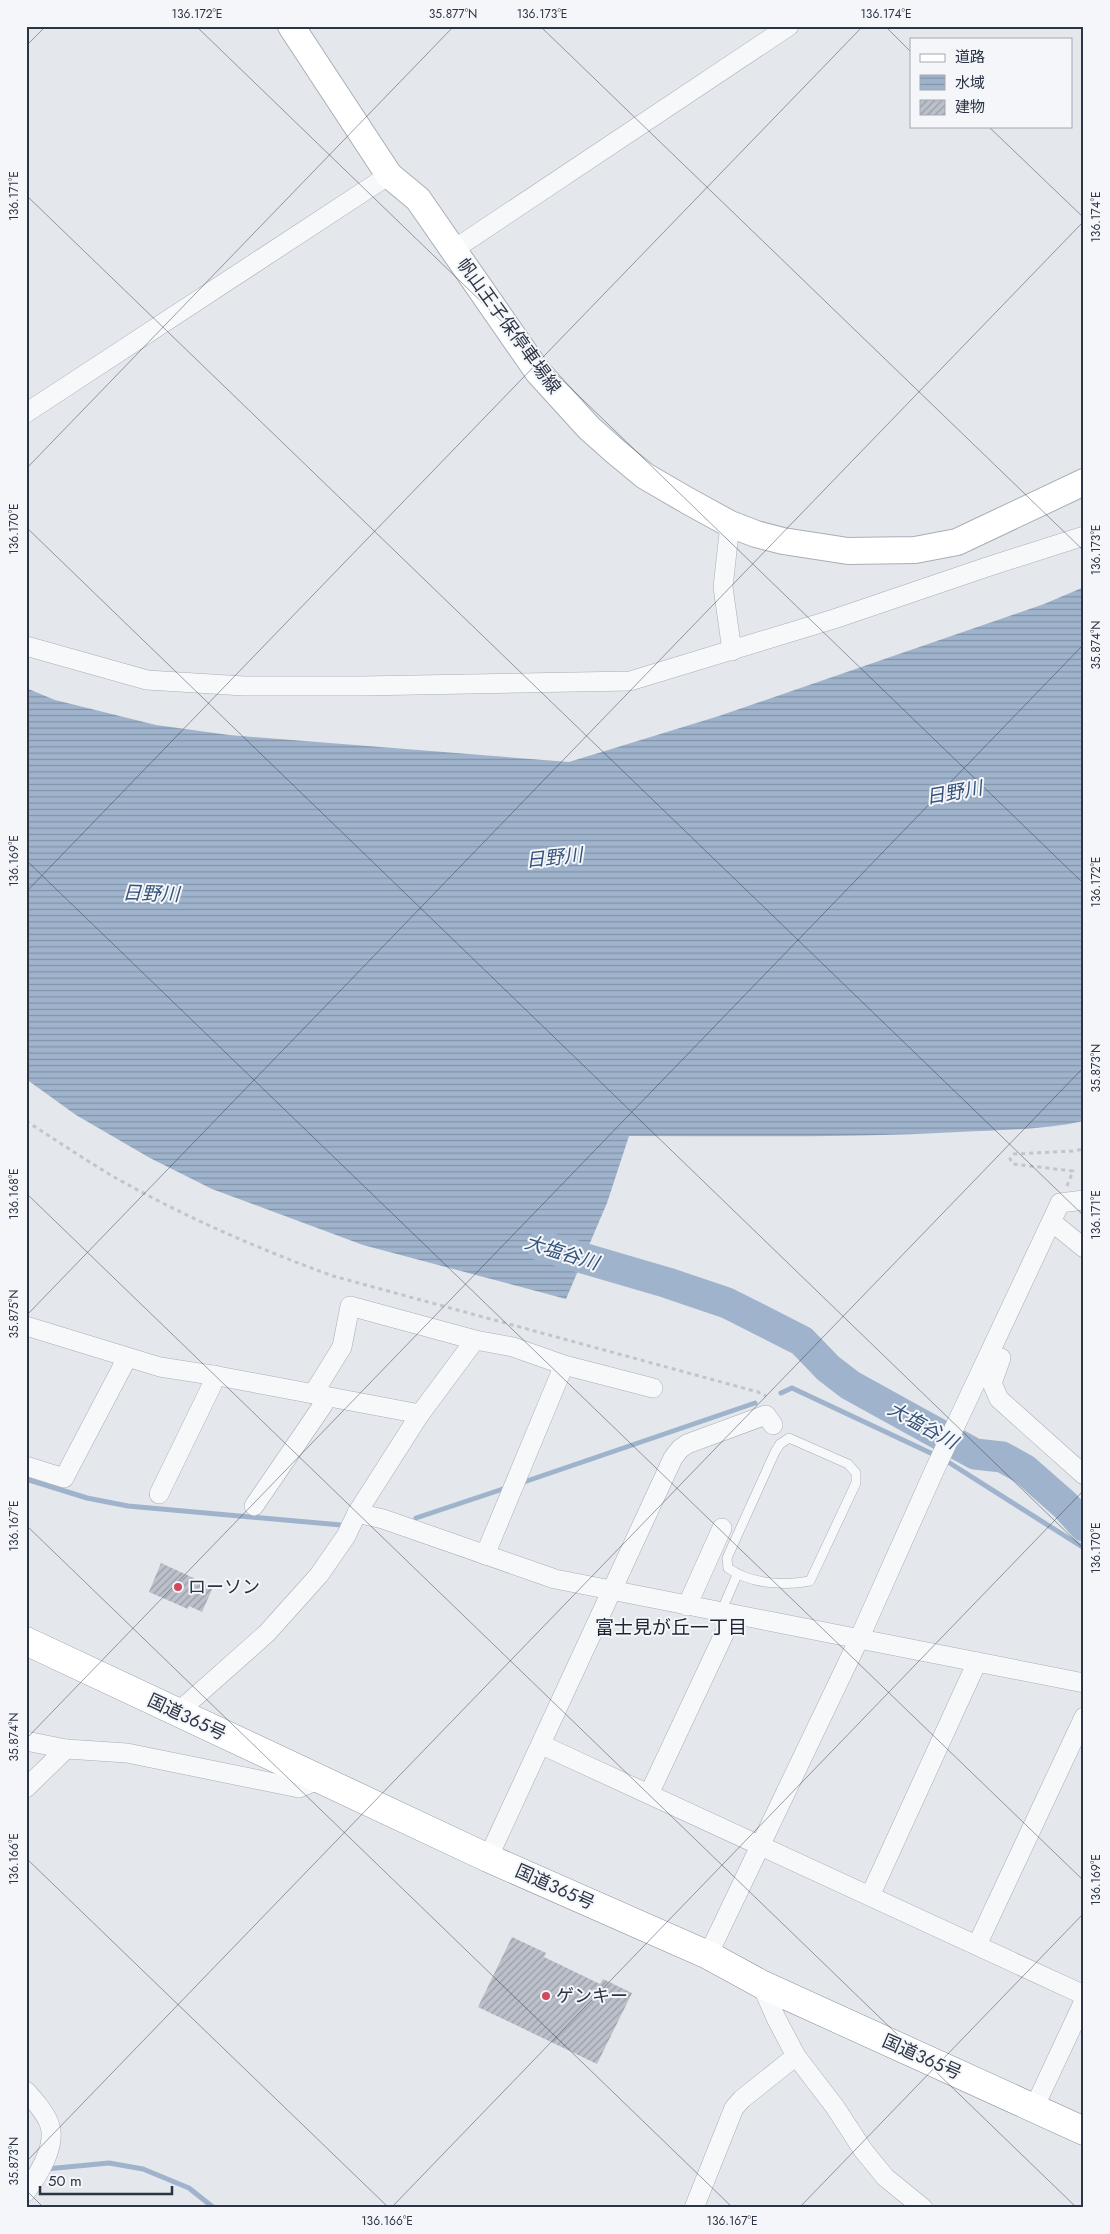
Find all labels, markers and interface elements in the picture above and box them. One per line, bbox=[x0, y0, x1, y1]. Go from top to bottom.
text: 136.172°E bbox=[172, 5, 222, 23]
text: 35.877°N bbox=[429, 5, 477, 23]
text: 136.173°E bbox=[517, 5, 567, 23]
text: 136.174°E bbox=[860, 5, 912, 23]
legend bbox=[910, 38, 1072, 128]
text: 道路 bbox=[955, 46, 985, 68]
text: 水域 bbox=[955, 72, 985, 94]
text: 建物 bbox=[955, 96, 985, 118]
text: 136.171°E bbox=[5, 171, 23, 221]
text: 136.174°E bbox=[1087, 191, 1105, 243]
street label: 帆山王子保停車場線 bbox=[451, 253, 567, 399]
text: 136.170°E bbox=[5, 503, 23, 555]
text: 136.173°E bbox=[1087, 525, 1105, 575]
text: 35.874°N bbox=[1087, 620, 1105, 670]
water label: 日野川 bbox=[924, 774, 986, 811]
text: 136.169°E bbox=[5, 835, 23, 887]
water label: 日野川 bbox=[524, 841, 586, 874]
text: 136.172°E bbox=[1087, 857, 1105, 907]
water label: 日野川 bbox=[122, 879, 182, 908]
text: 35.873°N bbox=[1087, 1044, 1105, 1092]
text: 136.168°E bbox=[5, 1168, 23, 1220]
text: 136.171°E bbox=[1087, 1190, 1105, 1240]
water label: 大塩谷川 bbox=[522, 1228, 604, 1277]
text: 35.875°N bbox=[5, 1290, 23, 1339]
water label: 大塩谷川 bbox=[883, 1395, 964, 1457]
text: 136.167°E bbox=[5, 1500, 23, 1552]
text: 136.170°E bbox=[1087, 1522, 1105, 1574]
place label: ローソン bbox=[188, 1574, 260, 1600]
marker: ローソン bbox=[172, 1581, 184, 1593]
district label: 富士見が丘一丁目 bbox=[595, 1614, 747, 1641]
street label: 国道365号 bbox=[143, 1687, 231, 1747]
text: 35.874°N bbox=[5, 1712, 23, 1762]
text: 136.166°E bbox=[5, 1833, 23, 1885]
text: 136.169°E bbox=[1087, 1854, 1105, 1906]
street label: 国道365号 bbox=[511, 1858, 599, 1916]
place label: ゲンキー bbox=[556, 1983, 628, 2009]
marker: ゲンキー bbox=[540, 1990, 552, 2002]
street label: 国道365号 bbox=[878, 2028, 966, 2086]
text: 35.873°N bbox=[5, 2137, 23, 2185]
scale bar bbox=[40, 2164, 172, 2196]
text: 50 m bbox=[48, 2170, 82, 2192]
text: 136.166°E bbox=[361, 2212, 413, 2230]
text: 136.167°E bbox=[706, 2212, 758, 2230]

